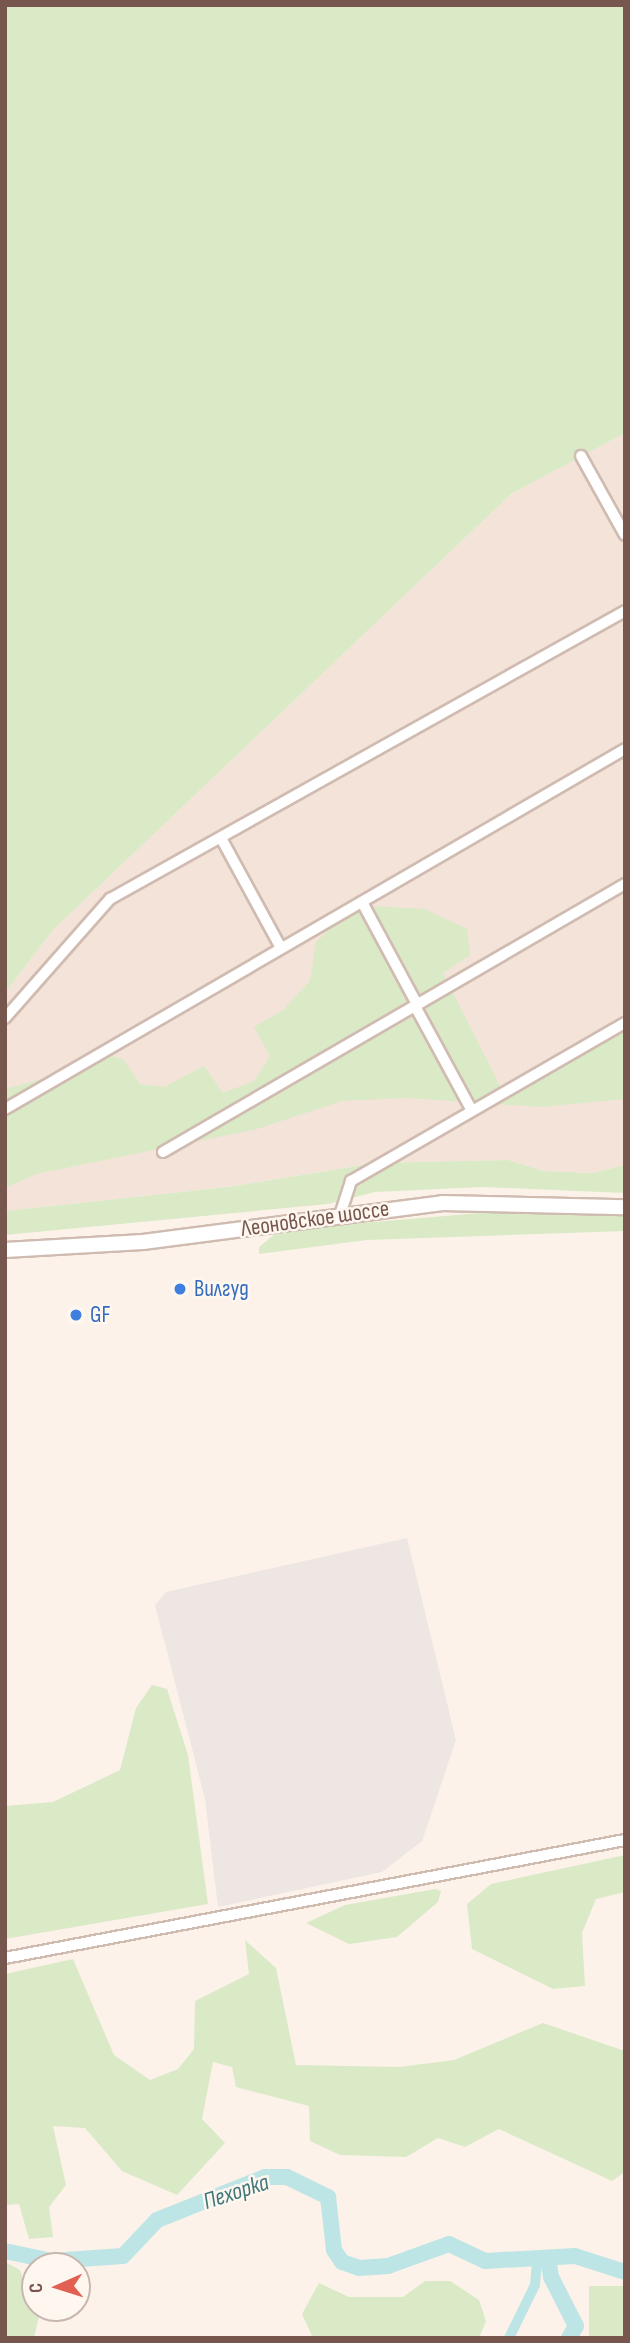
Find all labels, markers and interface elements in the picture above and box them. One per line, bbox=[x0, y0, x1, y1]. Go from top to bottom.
street label: Леоновское шоссе bbox=[239, 1195, 391, 1243]
place label: Вилгуд bbox=[194, 1275, 249, 1303]
marker: Вилгуд bbox=[172, 1281, 188, 1297]
place label: GF bbox=[90, 1301, 111, 1329]
marker: GF bbox=[68, 1307, 84, 1323]
water label: Пехорка bbox=[199, 2168, 273, 2216]
north arrow bbox=[21, 2252, 91, 2322]
text: С bbox=[25, 2283, 48, 2293]

